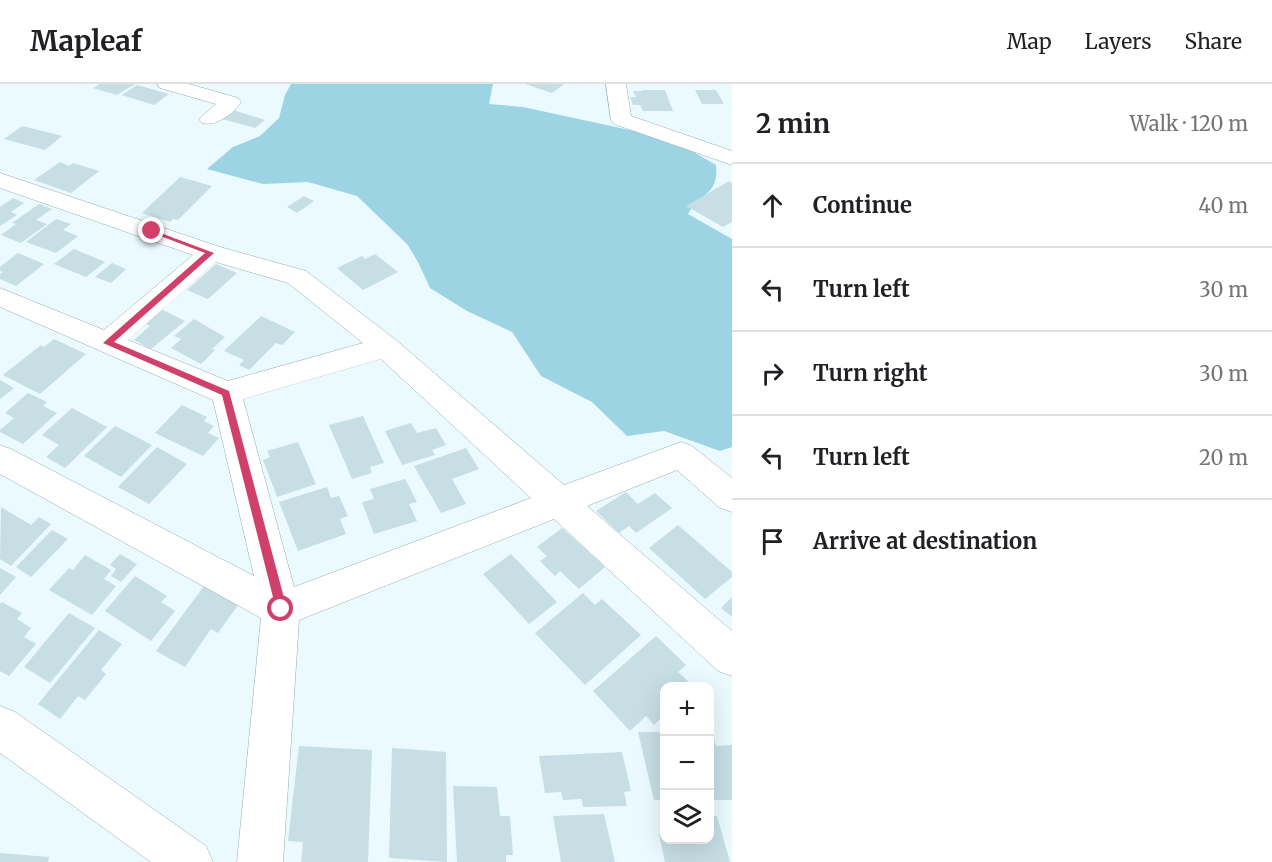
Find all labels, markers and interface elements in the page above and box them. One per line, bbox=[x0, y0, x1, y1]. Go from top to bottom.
text: Mapleaf bbox=[30, 23, 142, 59]
text: Map bbox=[1007, 28, 1052, 55]
text: Layers bbox=[1085, 28, 1152, 55]
text: Share bbox=[1185, 28, 1242, 55]
text: 2 min bbox=[756, 107, 830, 140]
text: Walk · 120 m bbox=[1130, 111, 1248, 136]
icon: ahead bbox=[756, 189, 789, 222]
text: Continue bbox=[813, 191, 912, 219]
text: 40 m bbox=[1198, 193, 1248, 218]
route end bbox=[138, 217, 164, 243]
icon: left bbox=[756, 273, 789, 306]
text: Turn left bbox=[813, 275, 910, 303]
text: 30 m bbox=[1199, 277, 1248, 302]
icon: right bbox=[756, 357, 789, 390]
text: Turn right bbox=[813, 359, 927, 387]
text: 30 m bbox=[1199, 361, 1248, 386]
icon: left bbox=[756, 441, 789, 474]
text: Turn left bbox=[813, 443, 910, 471]
text: 20 m bbox=[1199, 445, 1248, 470]
icon: arrive bbox=[756, 525, 789, 558]
text: Arrive at destination bbox=[813, 527, 1037, 555]
route start bbox=[267, 595, 293, 621]
map controls bbox=[660, 682, 714, 844]
button: + bbox=[660, 682, 714, 736]
button: − bbox=[660, 736, 714, 790]
button: layers bbox=[660, 790, 714, 844]

